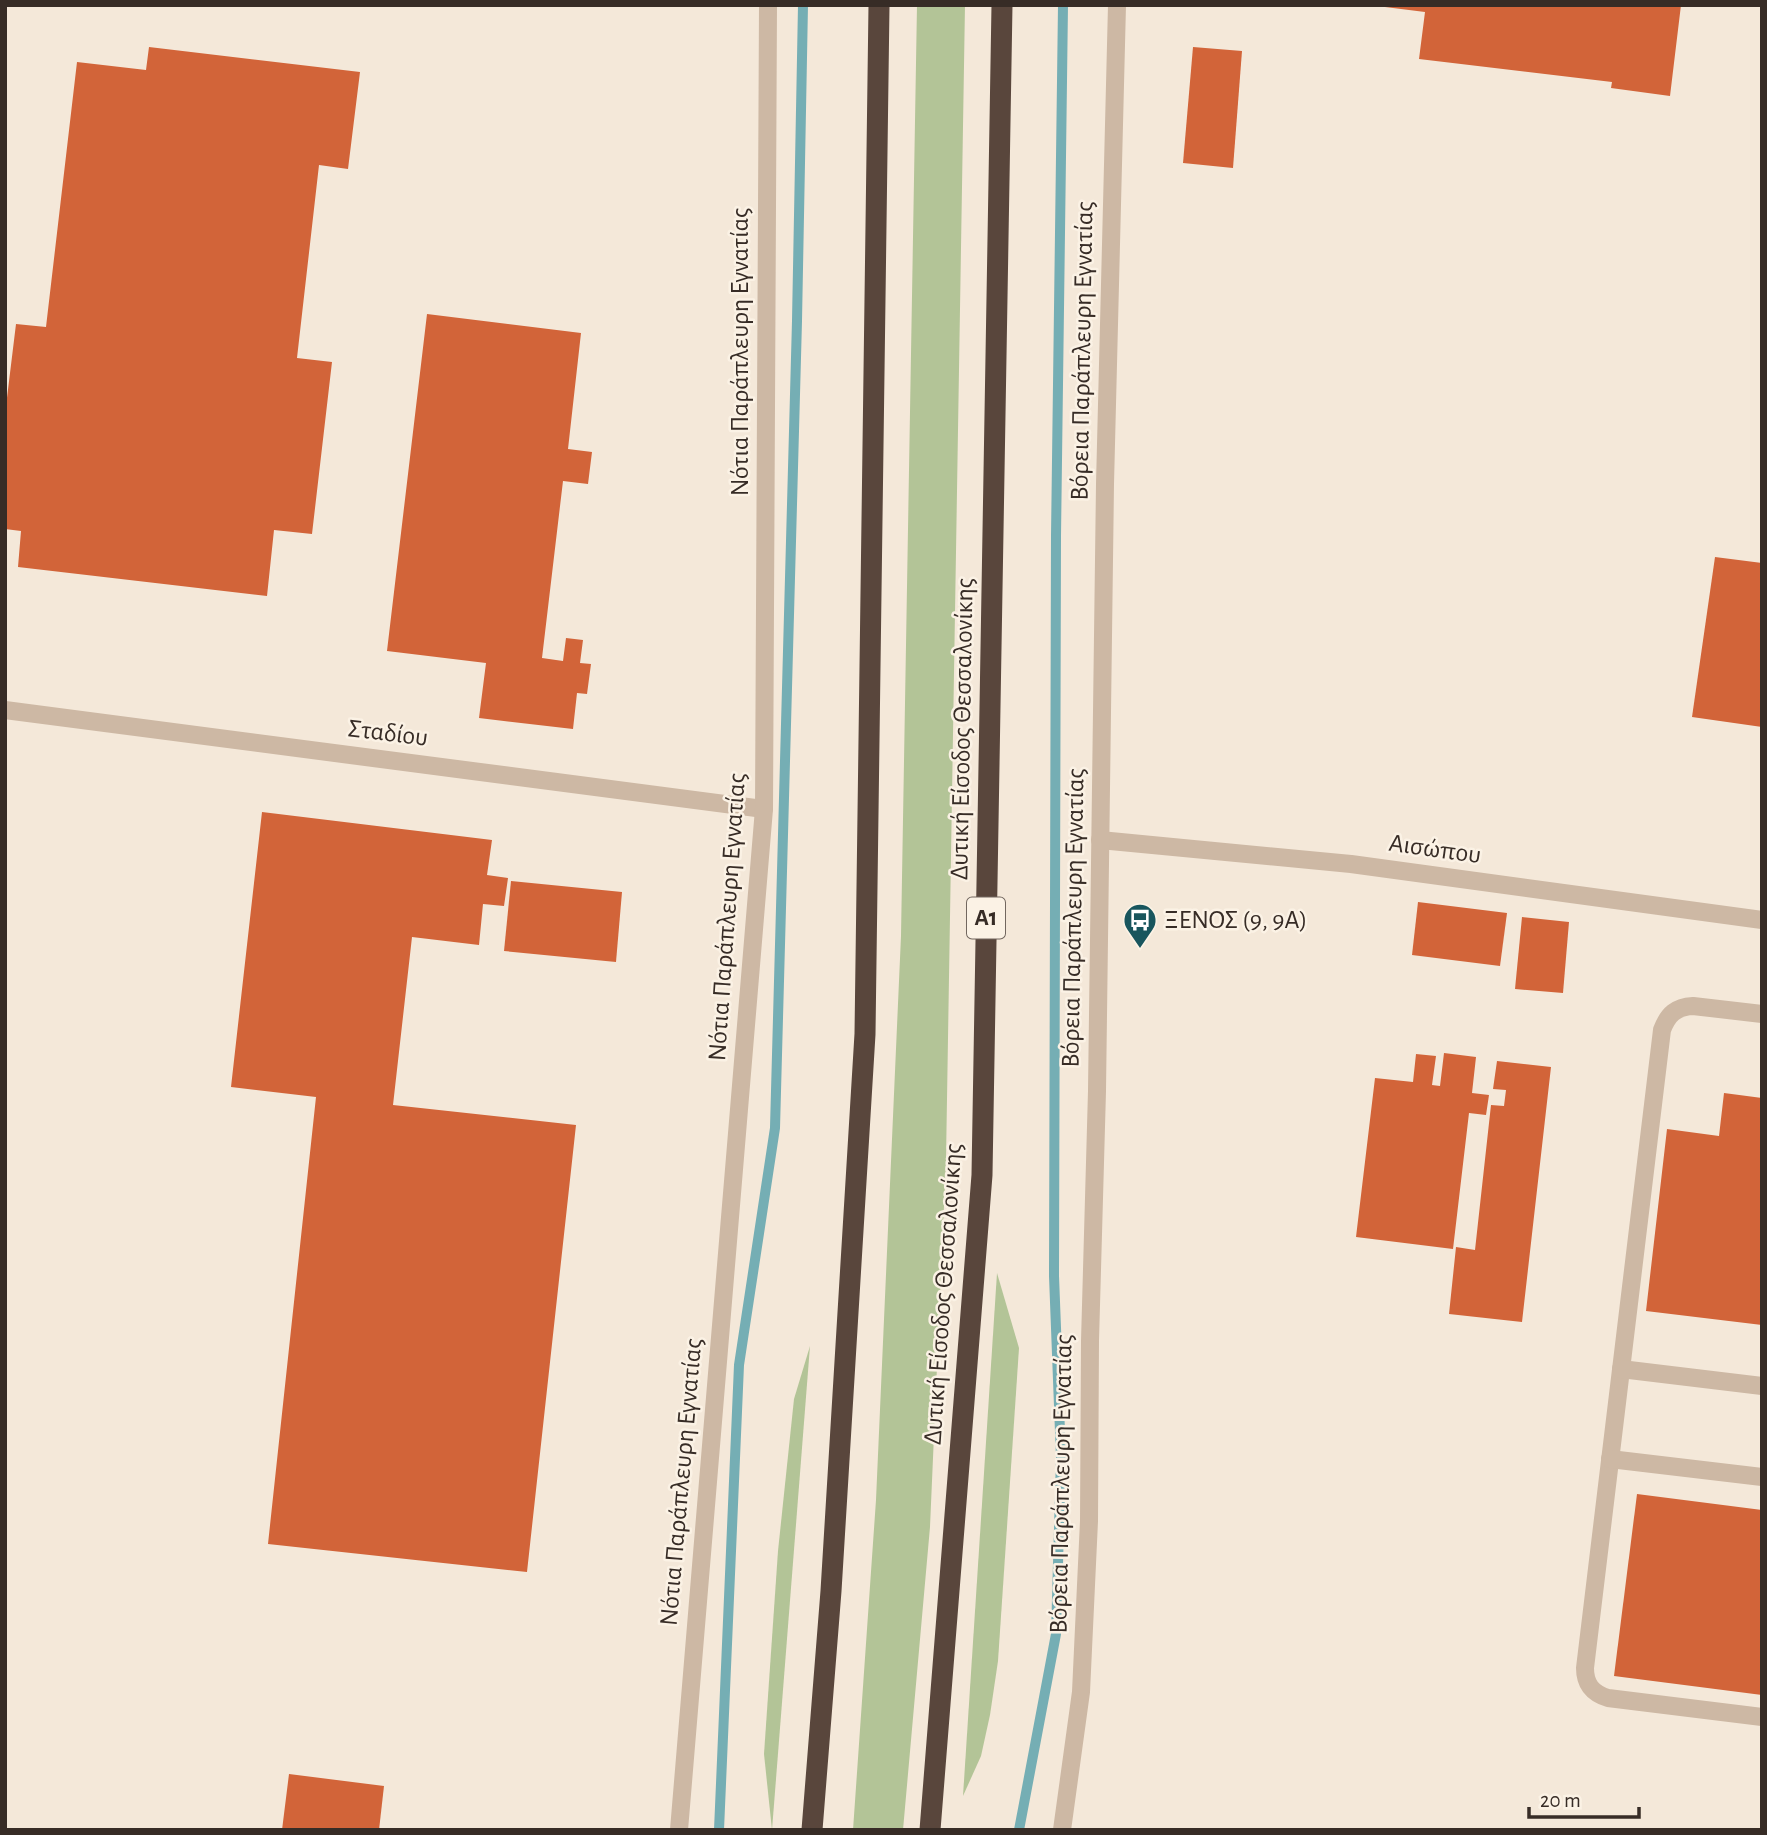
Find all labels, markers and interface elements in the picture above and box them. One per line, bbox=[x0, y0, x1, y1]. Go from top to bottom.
street label: Βόρεια Παράπλευρη Εγνατίας bbox=[1066, 201, 1098, 501]
street label: Νότια Παράπλευρη Εγνατίας bbox=[727, 208, 753, 496]
street label: Δυτική Είσοδος Θεσσαλονίκης bbox=[946, 578, 978, 880]
street label: Σταδίου bbox=[346, 715, 430, 751]
street label: Βόρεια Παράπλευρη Εγνατίας bbox=[1057, 768, 1089, 1068]
street label: Νότια Παράπλευρη Εγνατίας bbox=[704, 772, 750, 1062]
street label: Αισώπου bbox=[1387, 830, 1483, 868]
road number: Α1 bbox=[967, 898, 1005, 938]
bus stop icon: ΞΕΝΟΣ (9, 9Α) bbox=[1121, 901, 1159, 950]
place label: ΞΕΝΟΣ (9, 9Α) bbox=[1164, 907, 1307, 933]
street label: Δυτική Είσοδος Θεσσαλονίκης bbox=[919, 1142, 967, 1446]
street label: Βόρεια Παράπλευρη Εγνατίας bbox=[1045, 1334, 1077, 1634]
street label: Νότια Παράπλευρη Εγνατίας bbox=[655, 1337, 707, 1627]
scale bar bbox=[1529, 1776, 1639, 1820]
text: 20 m bbox=[1540, 1790, 1581, 1811]

